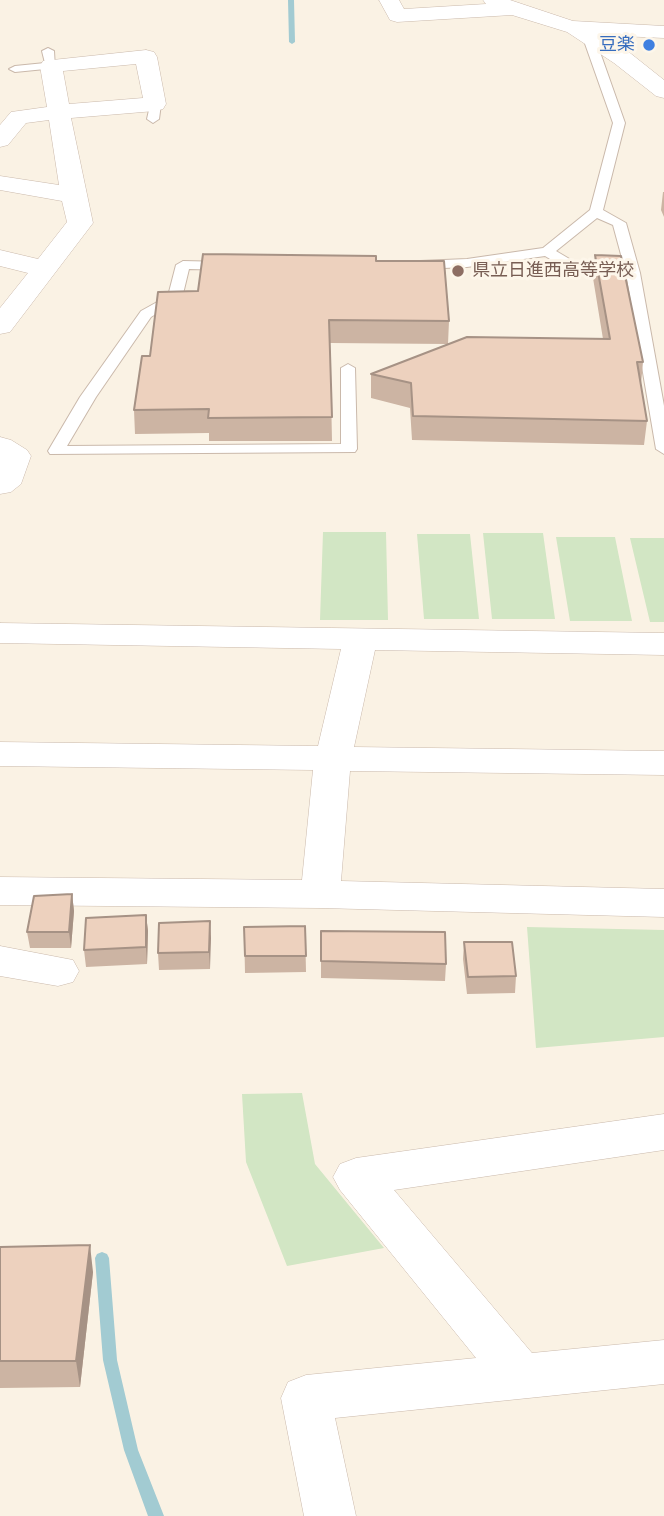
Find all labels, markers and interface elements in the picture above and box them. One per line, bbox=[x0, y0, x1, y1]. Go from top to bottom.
place label: 豆楽 bbox=[599, 34, 635, 56]
marker: 豆楽 bbox=[641, 37, 657, 53]
place label: 県立日進西高等学校 bbox=[472, 260, 634, 282]
marker: 県立日進西高等学校 bbox=[450, 263, 466, 279]

